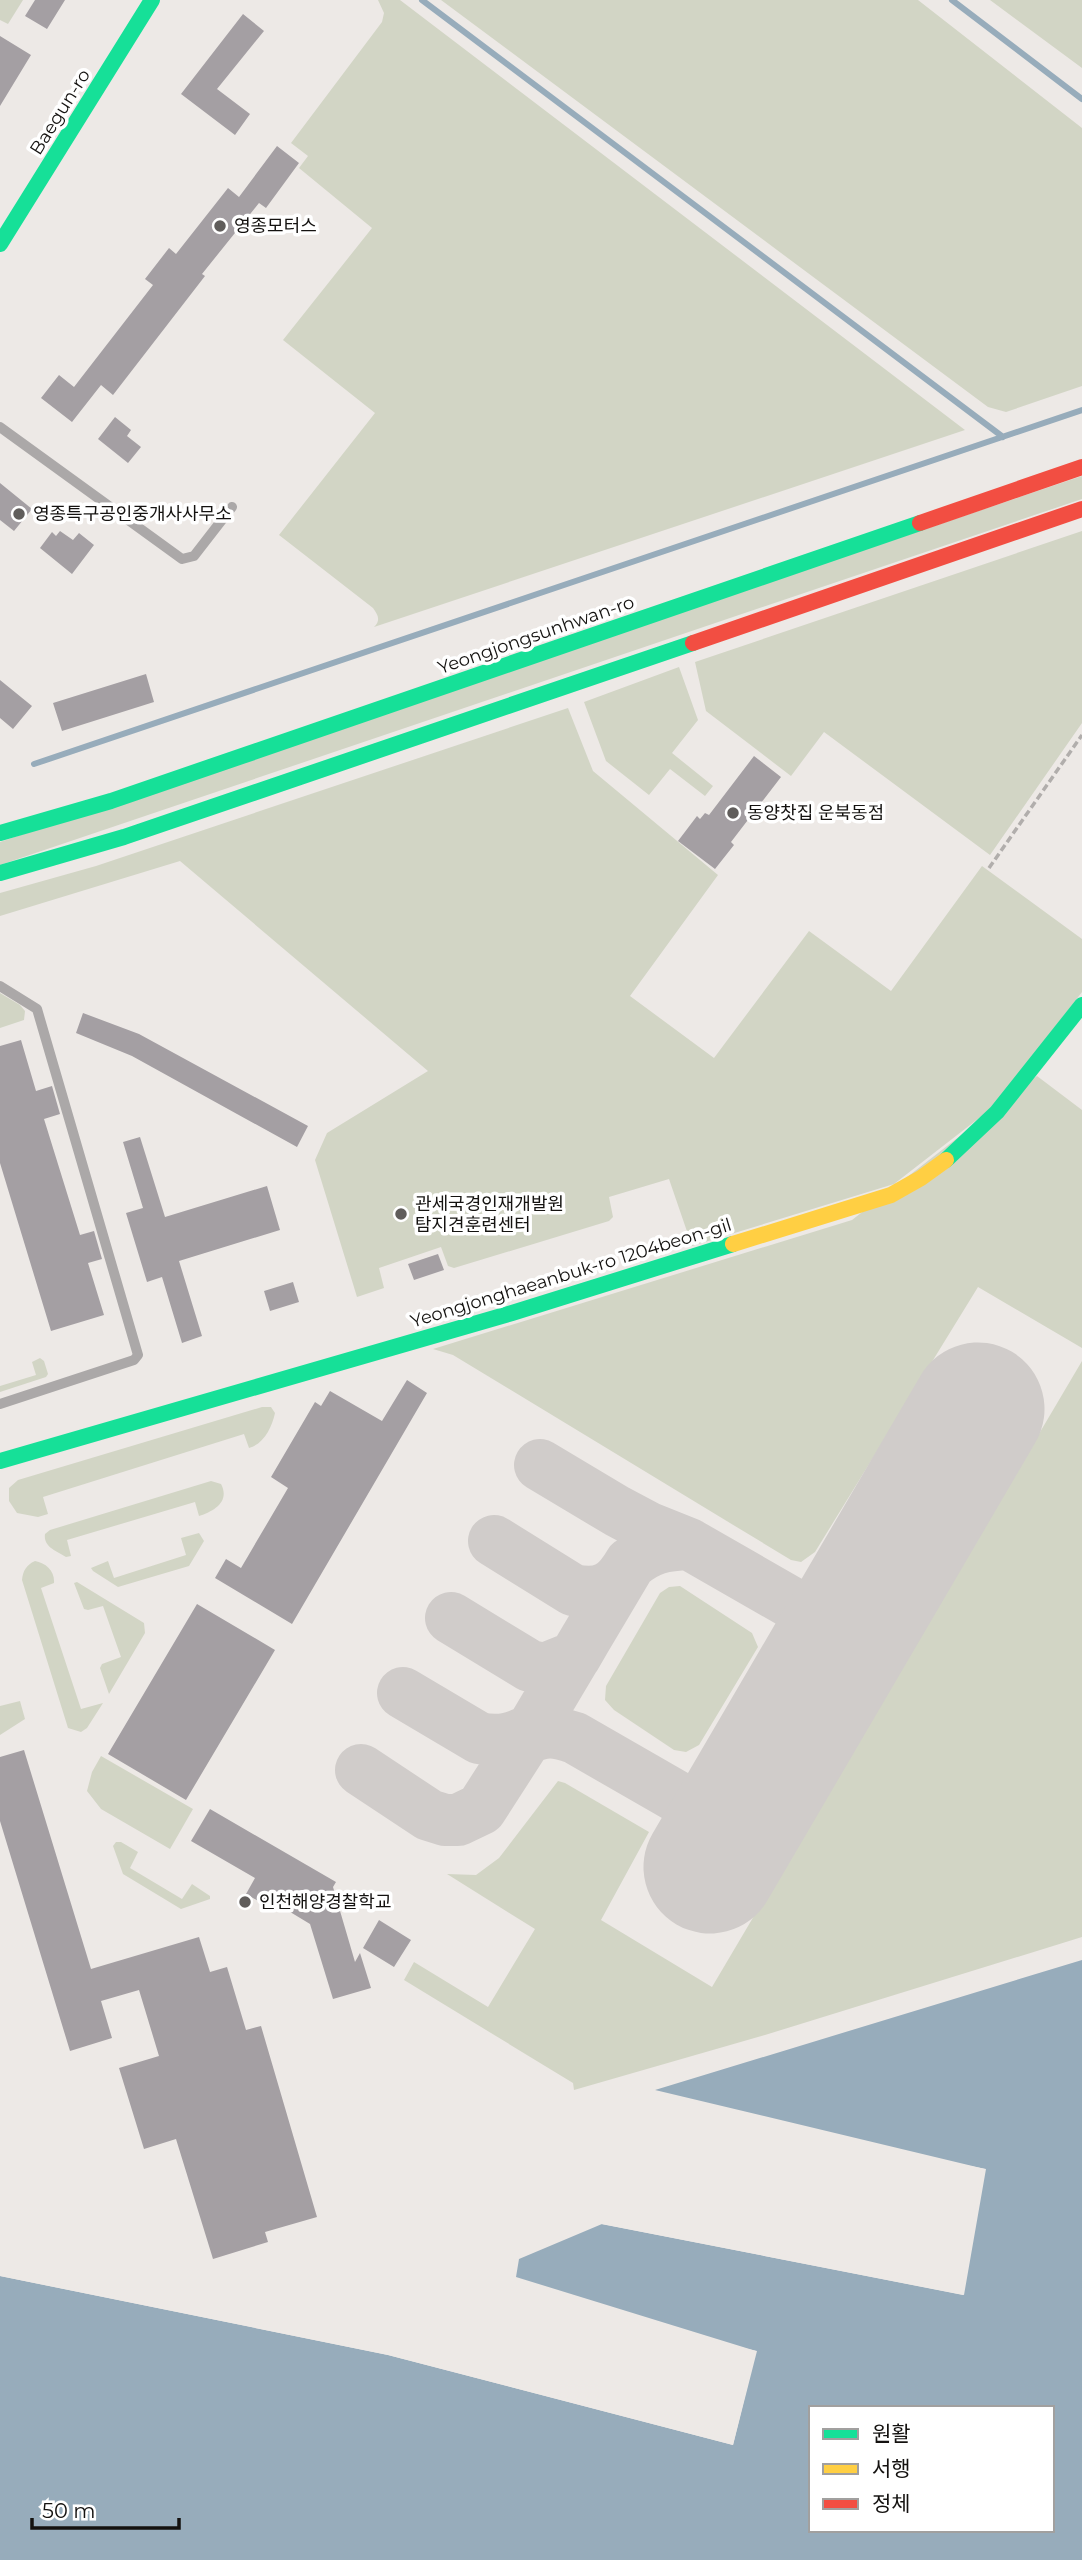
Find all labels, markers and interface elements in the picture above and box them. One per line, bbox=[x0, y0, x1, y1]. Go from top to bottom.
street label: Baegun-ro bbox=[25, 65, 95, 159]
place label: 영종모터스 bbox=[234, 215, 317, 237]
marker: 영종모터스 bbox=[212, 218, 228, 234]
place label: 영종특구공인중개사사무소 bbox=[33, 503, 232, 525]
marker: 영종특구공인중개사사무소 bbox=[11, 506, 27, 522]
street label: Yeongjongsunhwan-ro bbox=[435, 591, 637, 679]
place label: 동양찻집 운북동점 bbox=[747, 802, 884, 824]
marker: 동양찻집 운북동점 bbox=[725, 805, 741, 821]
place label: 관세국경인재개발원 탐지견훈련센터 bbox=[415, 1193, 564, 1236]
marker: 관세국경인재개발원 탐지견훈련센터 bbox=[393, 1206, 409, 1222]
street label: Yeongjonghaeanbuk-ro 1204beon-gil bbox=[408, 1214, 734, 1332]
place label: 인천해양경찰학교 bbox=[259, 1891, 391, 1913]
marker: 인천해양경찰학교 bbox=[237, 1894, 253, 1910]
legend bbox=[809, 2406, 1054, 2532]
text: 원활 bbox=[872, 2421, 911, 2446]
text: 서행 bbox=[872, 2456, 911, 2481]
scale bar bbox=[32, 2486, 178, 2530]
text: 정체 bbox=[872, 2491, 911, 2516]
text: 50 m bbox=[42, 2498, 96, 2523]

